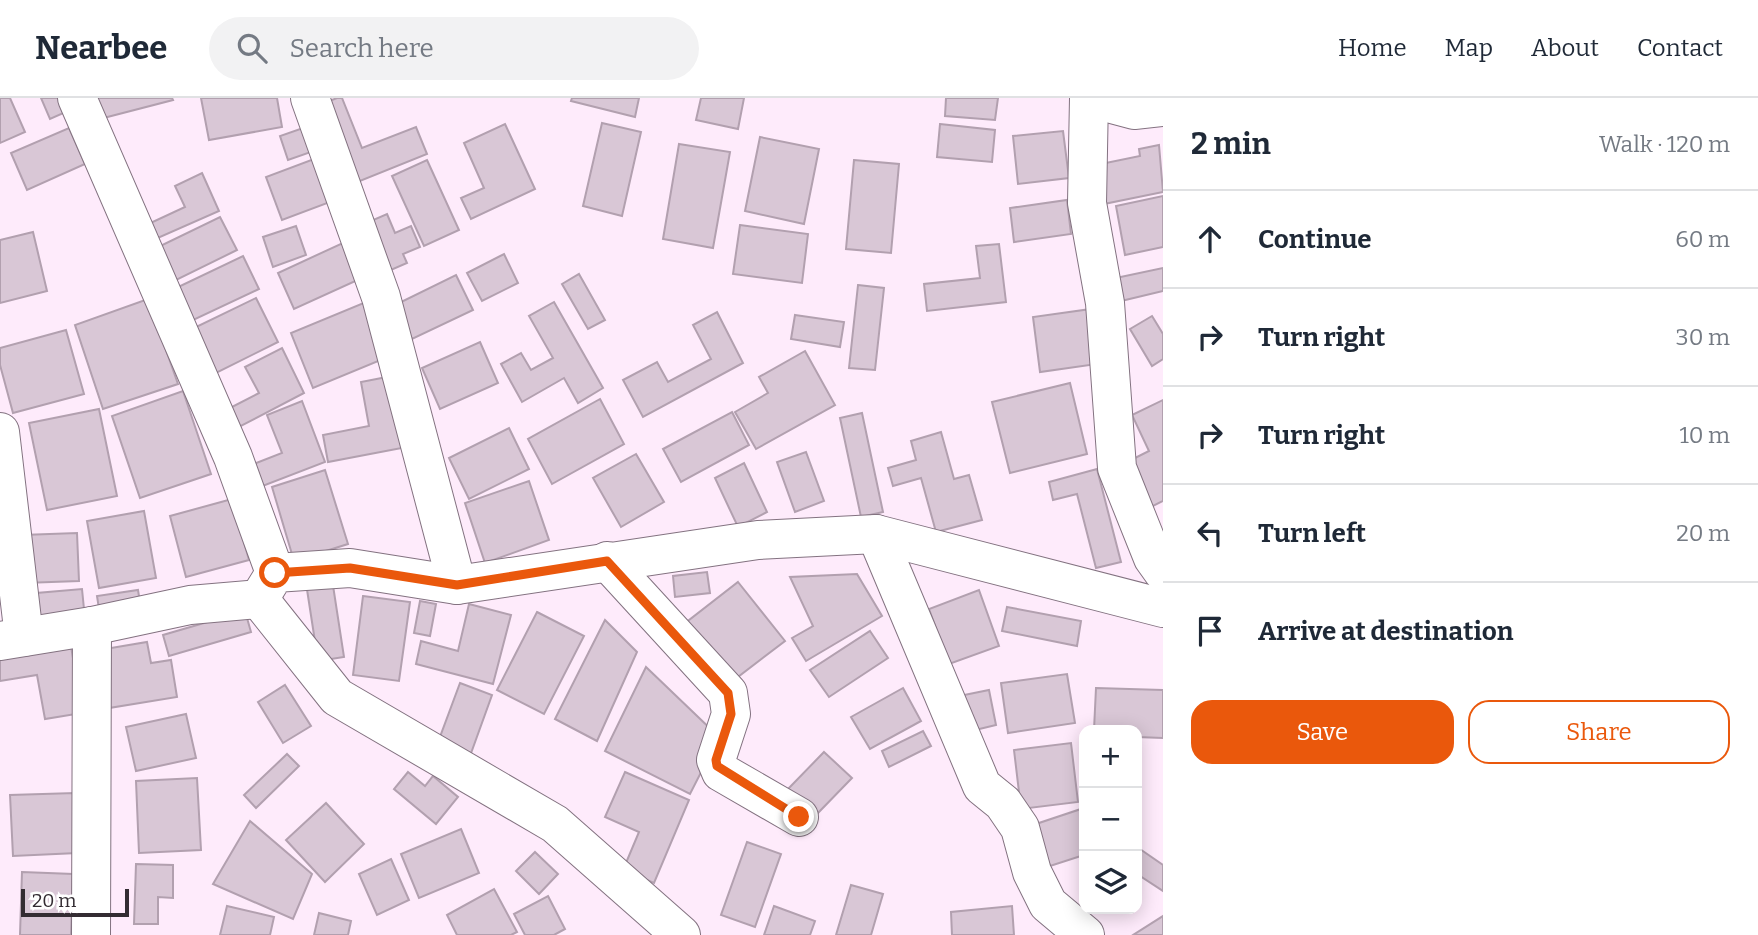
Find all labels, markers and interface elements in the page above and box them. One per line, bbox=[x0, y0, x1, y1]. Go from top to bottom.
search box bbox=[209, 17, 699, 80]
text: Nearbee bbox=[35, 28, 167, 68]
icon: search bbox=[233, 29, 271, 67]
text: Search here bbox=[289, 33, 434, 64]
text: Home bbox=[1338, 34, 1407, 62]
text: Map bbox=[1445, 34, 1493, 62]
text: About bbox=[1531, 34, 1599, 62]
text: Contact bbox=[1637, 34, 1723, 62]
text: 2 min bbox=[1191, 126, 1271, 162]
text: Walk · 120 m bbox=[1599, 130, 1730, 158]
icon: ahead bbox=[1191, 220, 1229, 258]
text: Continue bbox=[1258, 224, 1372, 255]
text: 60 m bbox=[1675, 225, 1730, 253]
icon: right bbox=[1191, 318, 1229, 356]
text: Turn right bbox=[1258, 322, 1385, 353]
text: 30 m bbox=[1676, 323, 1730, 351]
icon: right bbox=[1191, 416, 1229, 454]
text: Turn right bbox=[1258, 420, 1385, 451]
text: 10 m bbox=[1679, 421, 1730, 449]
icon: left bbox=[1191, 514, 1229, 552]
text: Turn left bbox=[1258, 518, 1366, 549]
text: 20 m bbox=[1676, 519, 1730, 547]
route start bbox=[259, 557, 290, 588]
icon: arrive bbox=[1191, 612, 1229, 650]
text: Arrive at destination bbox=[1258, 616, 1513, 647]
button: Save bbox=[1191, 700, 1454, 764]
button: Share bbox=[1468, 700, 1730, 764]
map controls bbox=[1079, 725, 1142, 914]
button: + bbox=[1079, 725, 1142, 788]
button: − bbox=[1079, 788, 1142, 851]
route end bbox=[783, 801, 814, 832]
button: layers bbox=[1079, 851, 1142, 914]
scale bar bbox=[21, 886, 130, 918]
text: 20 m bbox=[32, 889, 76, 912]

